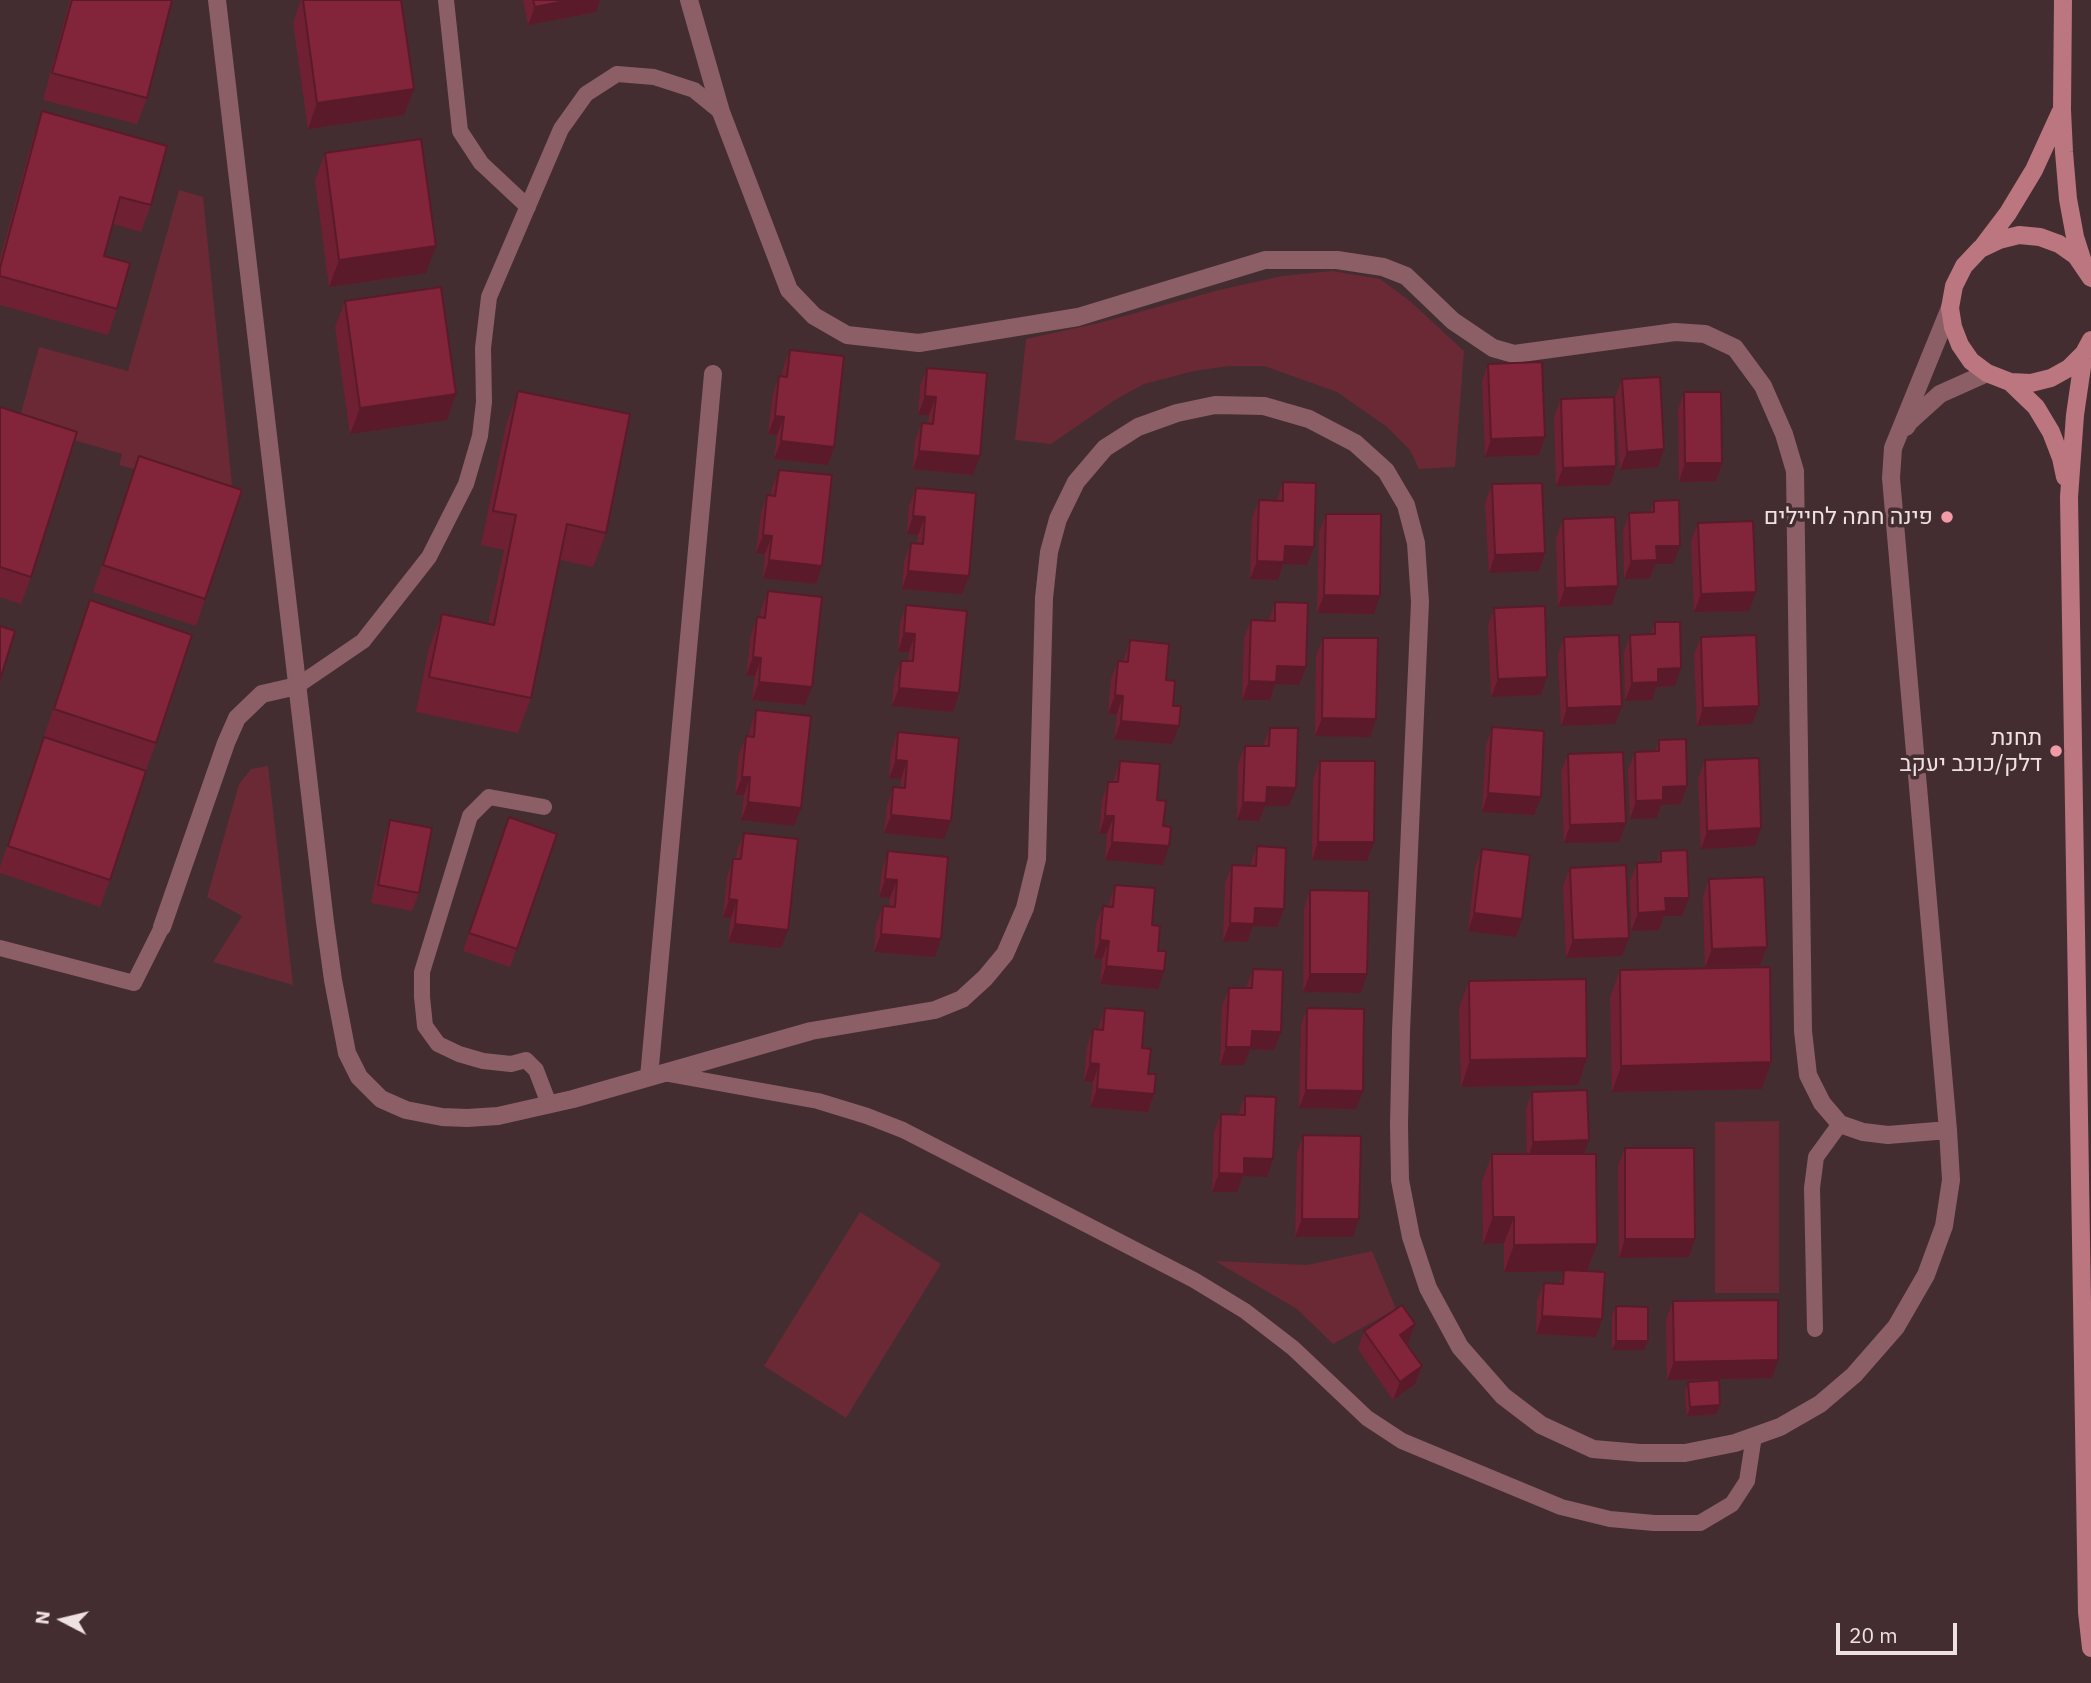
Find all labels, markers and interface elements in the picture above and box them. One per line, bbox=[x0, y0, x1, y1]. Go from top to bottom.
place label: פינה חמה לחיילים bbox=[1764, 503, 1933, 531]
marker: פינה חמה לחיילים bbox=[1939, 509, 1955, 525]
place label: תחנת דלק/כוכב יעקב bbox=[1899, 724, 2042, 778]
marker: תחנת דלק/כוכב יעקב bbox=[2048, 743, 2064, 759]
north arrow bbox=[28, 1585, 98, 1655]
text: N bbox=[29, 1609, 55, 1626]
scale bar bbox=[1839, 1610, 1960, 1654]
text: 20 m bbox=[1849, 1621, 1898, 1649]

